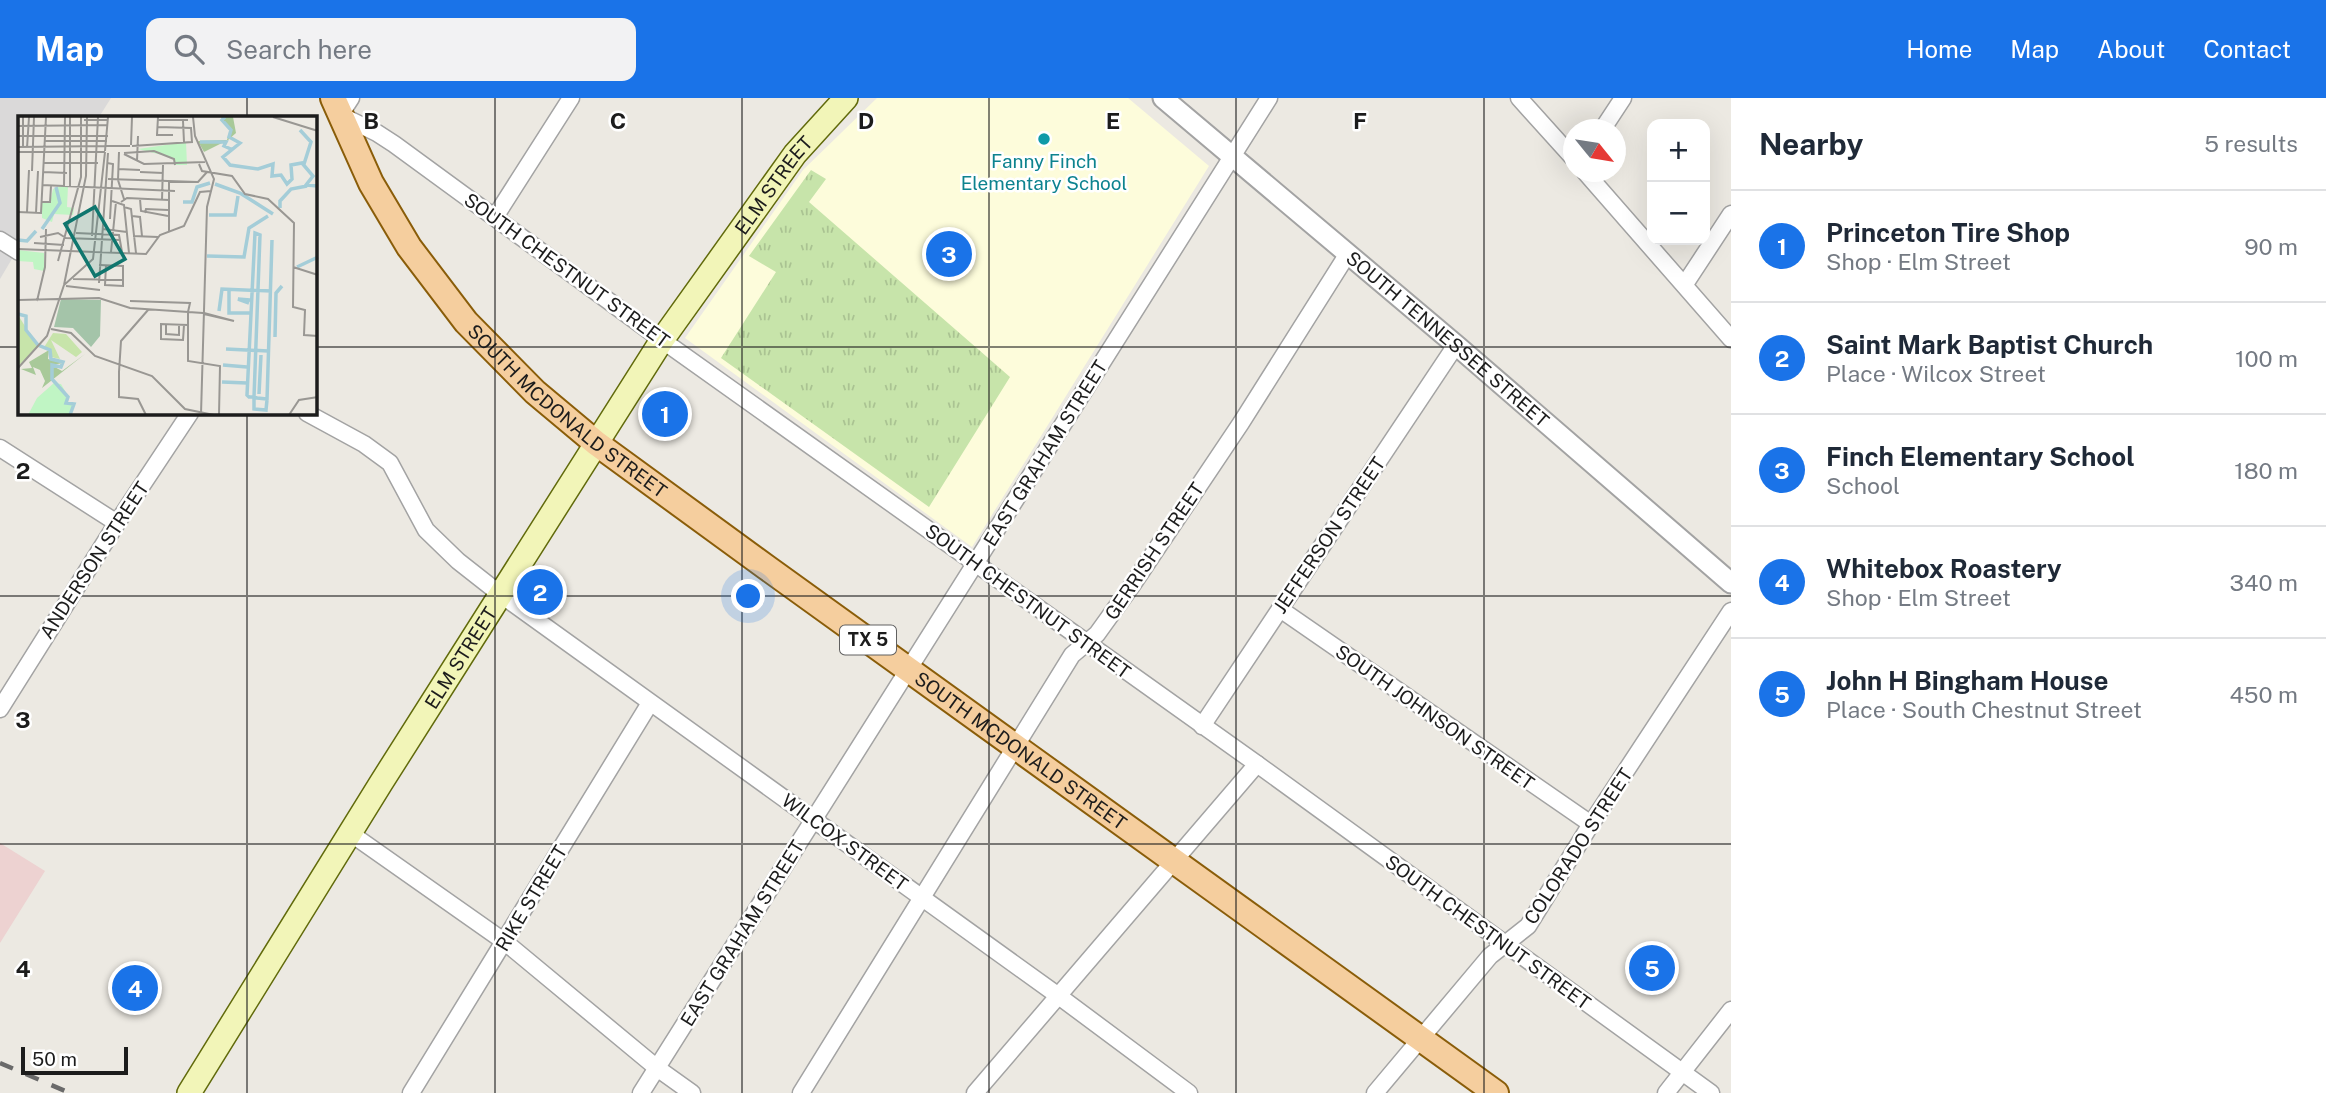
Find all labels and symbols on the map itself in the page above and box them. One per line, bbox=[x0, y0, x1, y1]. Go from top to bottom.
text: B bbox=[363, 107, 379, 134]
text: C bbox=[610, 107, 626, 134]
text: D bbox=[858, 107, 874, 134]
text: E bbox=[1106, 107, 1120, 134]
text: F bbox=[1353, 107, 1367, 134]
inset map bbox=[18, 116, 317, 415]
north arrow bbox=[1563, 119, 1626, 182]
marker: Fanny Finch Elementary School bbox=[1036, 131, 1052, 147]
street label: ELM STREET bbox=[730, 132, 817, 239]
place label: Fanny Finch Elementary School bbox=[961, 150, 1127, 194]
street label: SOUTH CHESTNUT STREET bbox=[460, 188, 674, 352]
pin: 3 bbox=[926, 228, 972, 280]
street label: SOUTH TENNESSEE STREET bbox=[1342, 246, 1554, 432]
street label: SOUTH MCDONALD STREET bbox=[463, 320, 671, 502]
street label: EAST GRAHAM STREET bbox=[979, 356, 1111, 550]
pin: 1 bbox=[642, 388, 688, 440]
street label: JEFFERSON STREET bbox=[1269, 453, 1389, 617]
text: 2 bbox=[16, 457, 30, 484]
street label: ANDERSON STREET bbox=[35, 477, 153, 643]
street label: GERRISH STREET bbox=[1100, 478, 1208, 624]
street label: SOUTH CHESTNUT STREET bbox=[921, 519, 1135, 683]
pin: 2 bbox=[517, 566, 563, 618]
your location bbox=[731, 579, 765, 613]
street label: ELM STREET bbox=[420, 603, 501, 713]
road number: TX 5 bbox=[840, 626, 896, 654]
street label: SOUTH JOHNSON STREET bbox=[1331, 640, 1539, 794]
street label: SOUTH MCDONALD STREET bbox=[911, 667, 1131, 834]
text: 3 bbox=[15, 706, 31, 733]
street label: COLORADO STREET bbox=[1519, 764, 1637, 928]
street label: WILCOX STREET bbox=[778, 789, 912, 895]
street label: EAST GRAHAM STREET bbox=[676, 836, 808, 1030]
street label: RIKE STREET bbox=[491, 841, 571, 955]
street label: SOUTH CHESTNUT STREET bbox=[1381, 850, 1595, 1014]
pin: 5 bbox=[1629, 942, 1675, 994]
text: 4 bbox=[15, 955, 31, 982]
pin: 4 bbox=[112, 962, 158, 1014]
scale bar bbox=[21, 1044, 128, 1076]

